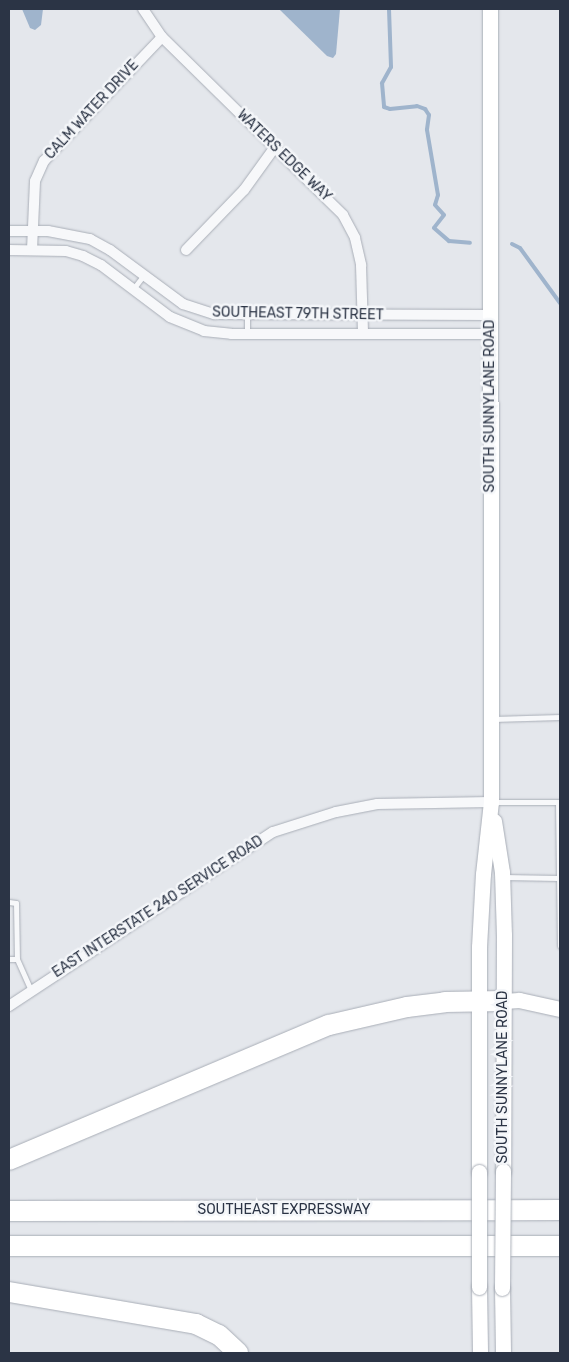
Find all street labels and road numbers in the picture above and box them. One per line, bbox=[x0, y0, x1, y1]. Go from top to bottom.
street label: CALM WATER DRIVE bbox=[42, 57, 142, 163]
street label: WATERS EDGE WAY bbox=[233, 107, 335, 205]
street label: SOUTHEAST 79TH STREET bbox=[212, 304, 384, 324]
street label: SOUTH SUNNYLANE ROAD bbox=[482, 320, 498, 492]
street label: EAST INTERSTATE 240 SERVICE ROAD bbox=[49, 832, 267, 982]
street label: SOUTH SUNNYLANE ROAD bbox=[495, 991, 511, 1163]
street label: SOUTHEAST EXPRESSWAY bbox=[197, 1202, 371, 1218]

